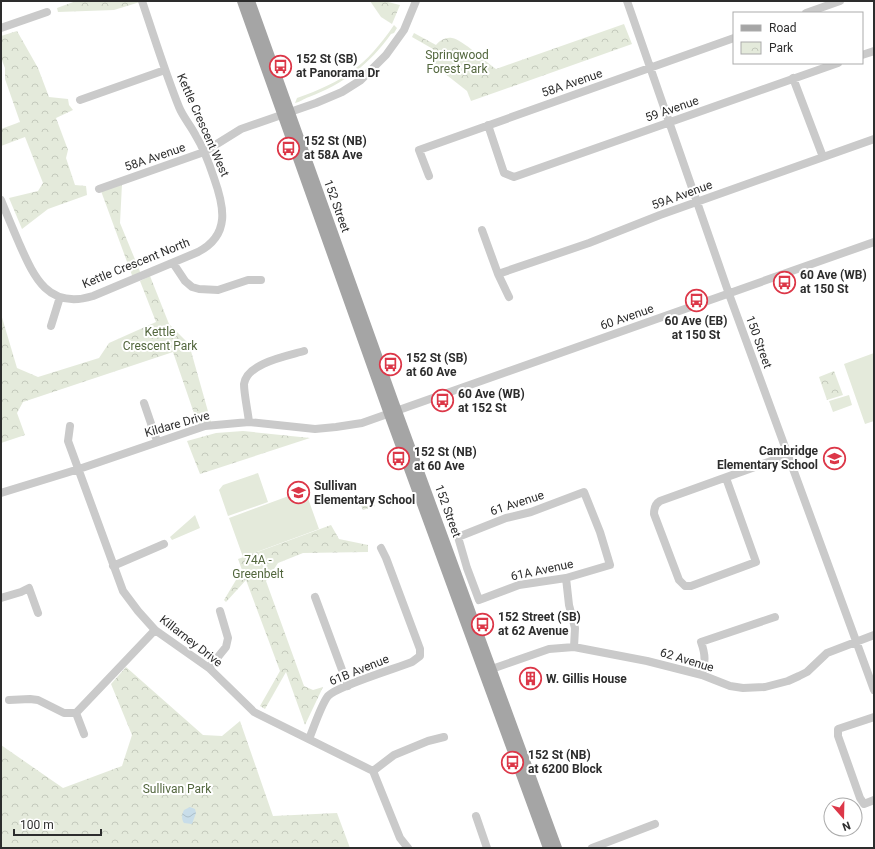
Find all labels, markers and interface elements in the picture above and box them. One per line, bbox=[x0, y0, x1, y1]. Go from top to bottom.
legend bbox=[733, 12, 863, 64]
text: Road bbox=[769, 21, 797, 35]
text: Park bbox=[769, 41, 794, 55]
park label: Springwood Forest Park bbox=[425, 48, 489, 76]
place label: 152 St (SB) at Panorama Dr bbox=[296, 52, 380, 80]
bus stop icon: 152 St (SB) at Panorama Dr bbox=[268, 53, 294, 79]
street label: 58A Avenue bbox=[540, 66, 604, 100]
street label: Kettle Crescent West bbox=[174, 71, 232, 179]
street label: 59 Avenue bbox=[643, 93, 701, 125]
place label: 152 St (NB) at 58A Ave bbox=[304, 134, 367, 162]
bus stop icon: 152 St (NB) at 58A Ave bbox=[275, 135, 301, 161]
street label: 58A Avenue bbox=[123, 140, 187, 174]
street label: 152 Street bbox=[321, 178, 353, 234]
street label: 59A Avenue bbox=[650, 178, 714, 212]
street label: Kettle Crescent North bbox=[80, 235, 192, 291]
place label: 60 Ave (WB) at 150 St bbox=[800, 268, 867, 296]
bus stop icon: 60 Ave (WB) at 150 St bbox=[772, 269, 798, 295]
bus stop icon: 60 Ave (EB) at 150 St bbox=[683, 287, 709, 313]
street label: 60 Avenue bbox=[598, 301, 656, 333]
place label: 60 Ave (EB) at 150 St bbox=[665, 314, 727, 342]
street label: 150 Street bbox=[743, 314, 775, 370]
park label: Kettle Crescent Park bbox=[123, 325, 198, 353]
place label: 152 St (SB) at 60 Ave bbox=[406, 351, 468, 379]
bus stop icon: 152 St (SB) at 60 Ave bbox=[377, 352, 403, 378]
place label: 60 Ave (WB) at 152 St bbox=[458, 387, 525, 415]
bus stop icon: 60 Ave (WB) at 152 St bbox=[429, 388, 455, 414]
street label: Kildare Drive bbox=[143, 408, 211, 440]
place label: Cambridge Elementary School bbox=[717, 444, 819, 472]
place label: 152 St (NB) at 60 Ave bbox=[414, 445, 477, 473]
school or university icon: Cambridge Elementary School bbox=[821, 445, 847, 471]
bus stop icon: 152 St (NB) at 60 Ave bbox=[385, 446, 411, 472]
place label: Sullivan Elementary School bbox=[314, 479, 415, 507]
school or university icon: Sullivan Elementary School bbox=[285, 480, 311, 506]
street label: 152 Street bbox=[432, 483, 464, 539]
street label: 61 Avenue bbox=[488, 488, 546, 518]
park label: 74A - Greenbelt bbox=[232, 553, 284, 581]
street label: 61A Avenue bbox=[509, 557, 575, 583]
place label: 152 Street (SB) at 62 Avenue bbox=[498, 610, 581, 638]
bus stop icon: 152 Street (SB) at 62 Avenue bbox=[470, 611, 496, 637]
street label: Killarney Drive bbox=[157, 612, 225, 670]
street label: 62 Avenue bbox=[658, 645, 716, 675]
street label: 61B Avenue bbox=[327, 652, 391, 688]
building icon: W. Gillis House bbox=[517, 666, 543, 692]
place label: W. Gillis House bbox=[546, 672, 627, 686]
place label: 152 St (NB) at 6200 Block bbox=[528, 748, 603, 776]
bus stop icon: 152 St (NB) at 6200 Block bbox=[499, 749, 525, 775]
park label: Sullivan Park bbox=[143, 782, 212, 796]
north arrow bbox=[823, 797, 863, 837]
scale bar bbox=[14, 811, 101, 837]
text: 100 m bbox=[20, 818, 54, 832]
text: N bbox=[840, 818, 852, 833]

